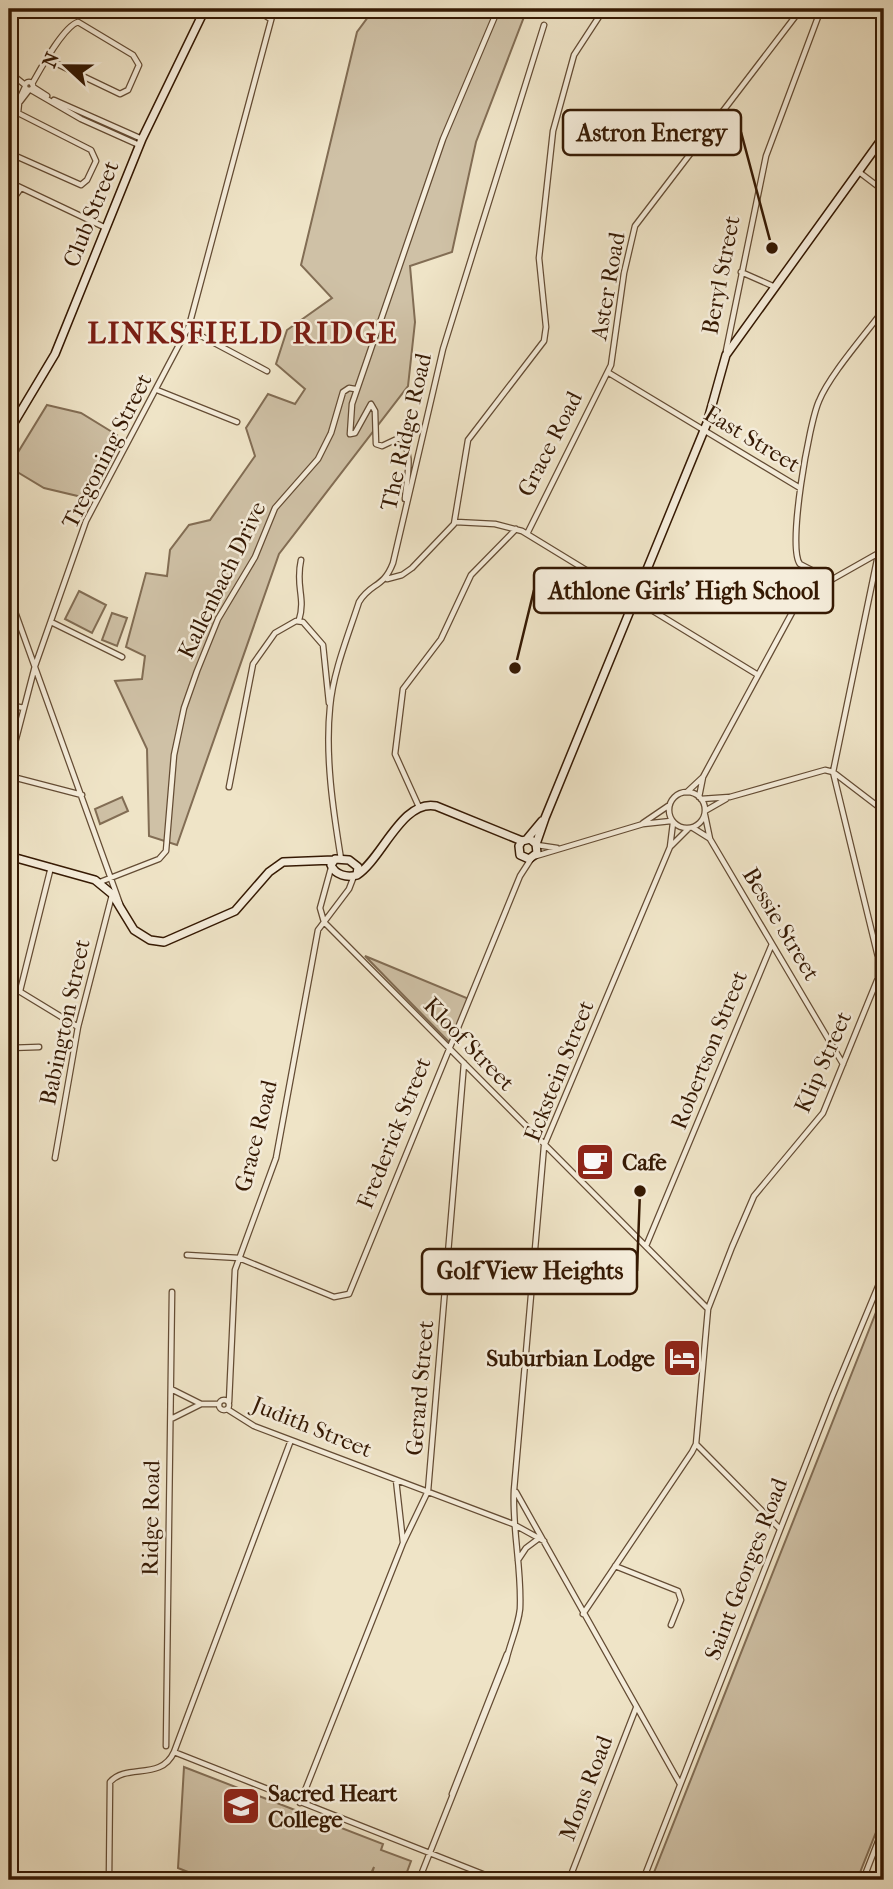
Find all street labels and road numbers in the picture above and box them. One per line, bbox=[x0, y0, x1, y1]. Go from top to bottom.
street label: Club Street bbox=[57, 157, 125, 271]
street label: Beryl Street bbox=[696, 213, 746, 337]
street label: Aster Road bbox=[585, 230, 631, 343]
street label: The Ridge Road bbox=[375, 350, 437, 513]
street label: Tregoning Street bbox=[56, 369, 158, 533]
street label: Grace Road bbox=[512, 387, 588, 501]
street label: East Street bbox=[699, 400, 805, 478]
street label: Kallenbach Drive bbox=[172, 497, 272, 663]
street label: Bessie Street bbox=[737, 863, 825, 985]
street label: Babington Street bbox=[34, 937, 96, 1107]
street label: Robertson Street bbox=[665, 967, 753, 1133]
street label: Kloof Street bbox=[418, 992, 520, 1096]
street label: Eckstein Street bbox=[518, 997, 600, 1145]
street label: Klip Street bbox=[789, 1007, 857, 1117]
street label: Frederick Street bbox=[351, 1053, 437, 1213]
street label: Grace Road bbox=[229, 1077, 283, 1195]
street label: Gerard Street bbox=[401, 1319, 439, 1457]
street label: Judith Street bbox=[246, 1390, 376, 1463]
street label: Ridge Road bbox=[136, 1459, 166, 1576]
street label: Saint Georges Road bbox=[699, 1474, 793, 1664]
street label: Mons Road bbox=[554, 1731, 619, 1844]

